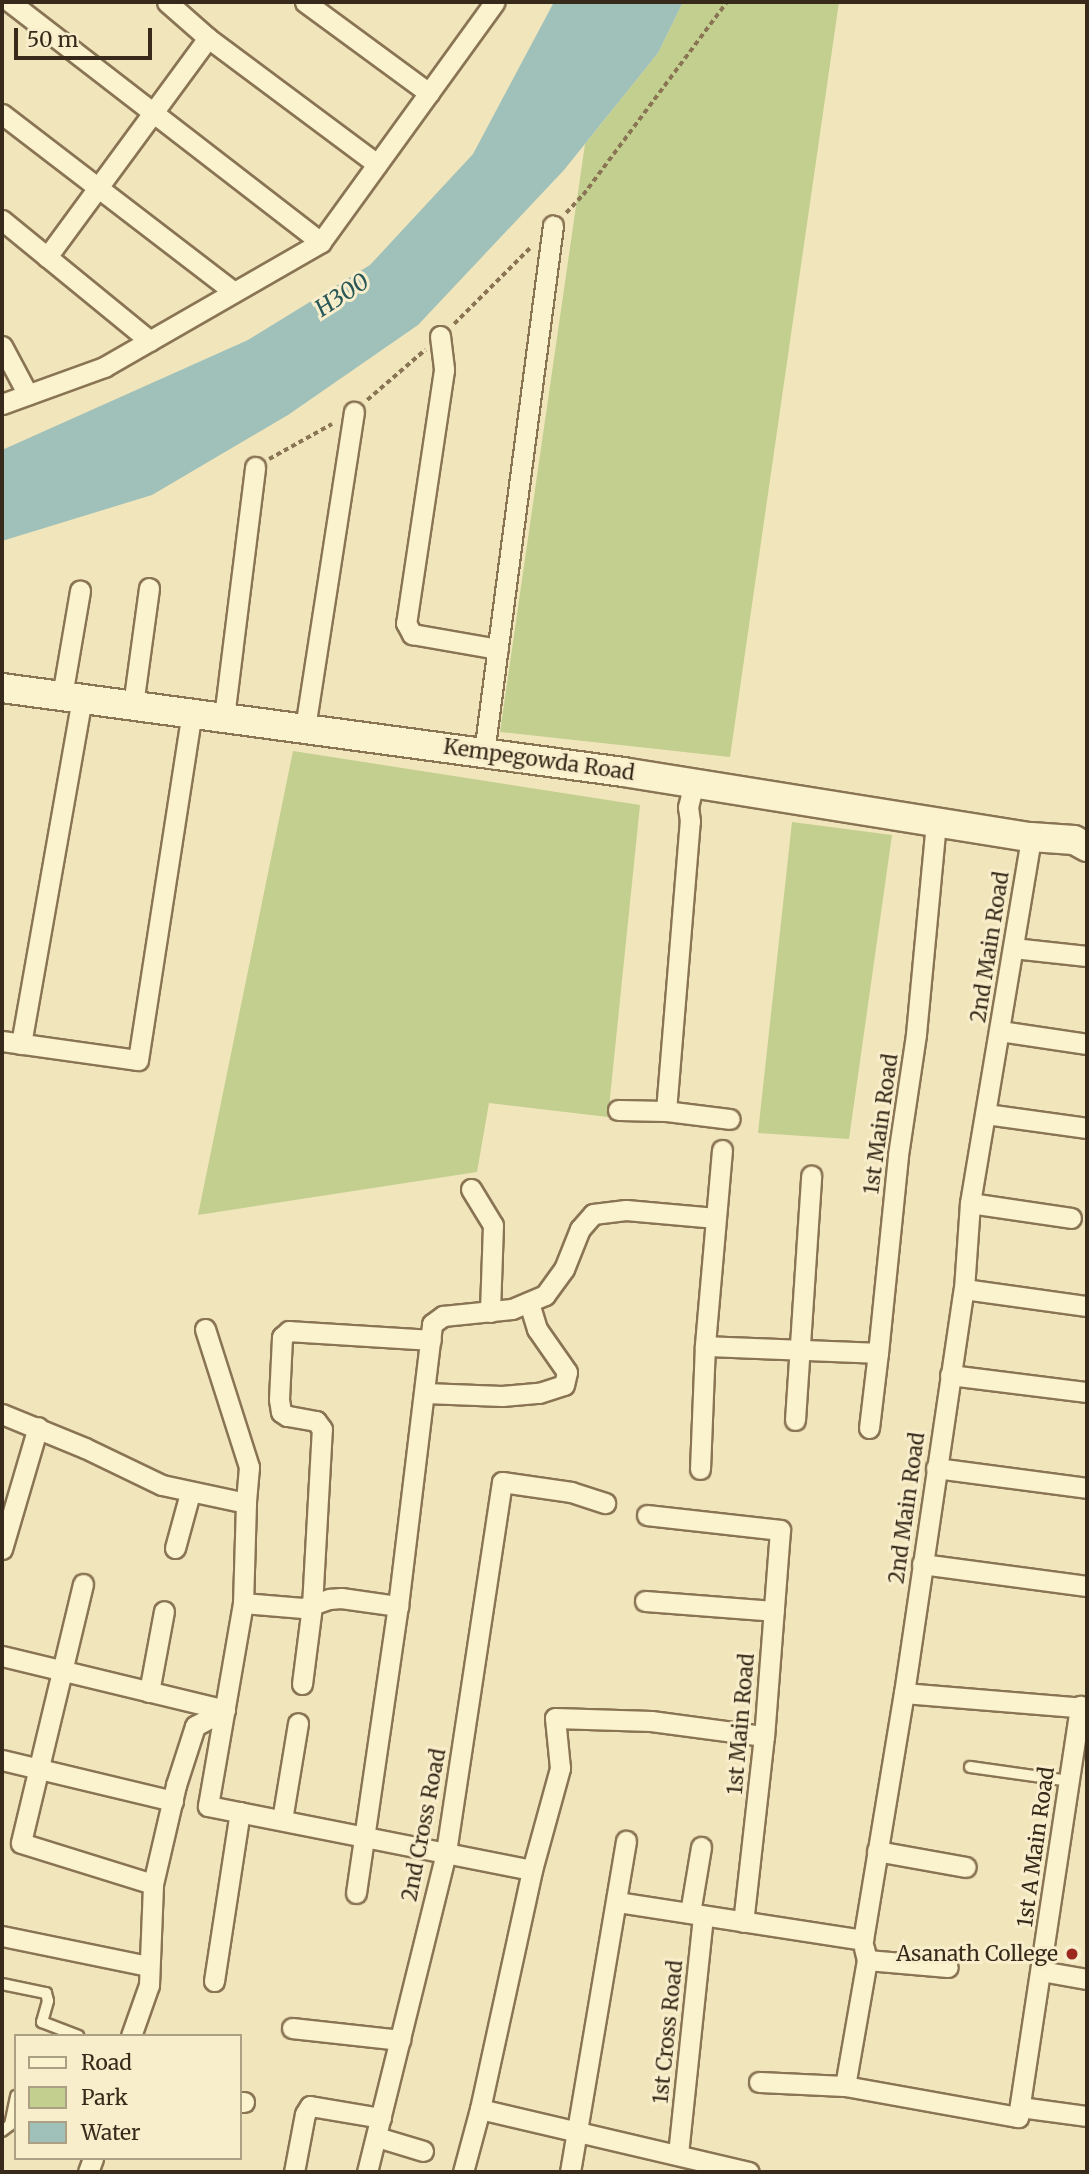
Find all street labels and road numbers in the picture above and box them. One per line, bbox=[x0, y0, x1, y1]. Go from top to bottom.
street label: Kempegowda Road bbox=[442, 734, 636, 786]
street label: 2nd Main Road bbox=[966, 870, 1014, 1024]
street label: 1st Main Road bbox=[859, 1052, 903, 1196]
street label: 2nd Main Road bbox=[884, 1431, 930, 1585]
street label: 1st Main Road bbox=[722, 1652, 760, 1796]
street label: 2nd Cross Road bbox=[397, 1746, 451, 1904]
street label: 1st A Main Road bbox=[1012, 1765, 1060, 1929]
street label: 1st Cross Road bbox=[648, 1959, 688, 2105]

